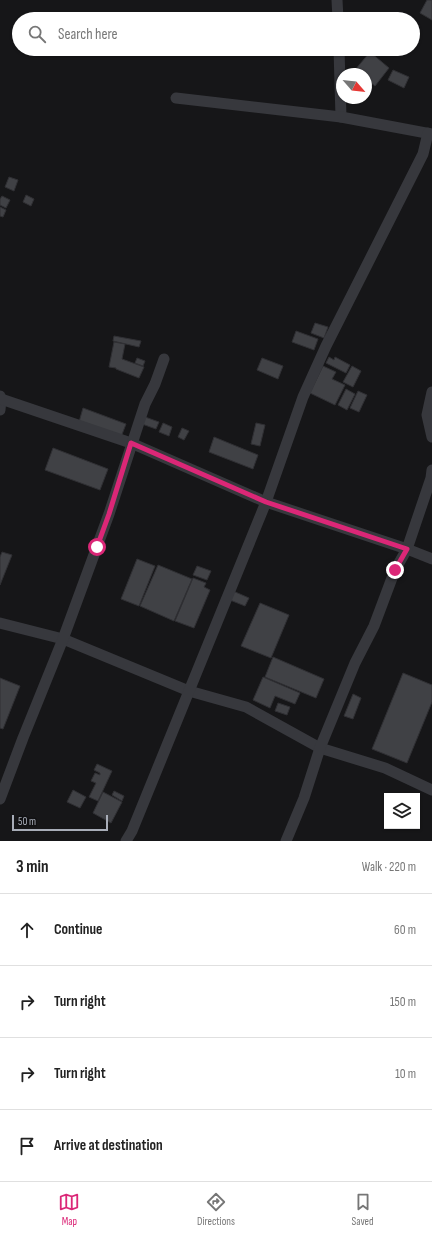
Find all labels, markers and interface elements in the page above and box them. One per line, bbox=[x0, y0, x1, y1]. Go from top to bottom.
search box bbox=[12, 12, 420, 56]
icon: search bbox=[26, 23, 48, 45]
text: Search here bbox=[58, 25, 118, 44]
north arrow bbox=[336, 68, 372, 104]
route start bbox=[88, 538, 106, 556]
route end bbox=[386, 561, 404, 579]
map controls bbox=[384, 793, 420, 829]
button: layers bbox=[384, 793, 420, 829]
scale bar bbox=[12, 813, 108, 832]
text: 50 m bbox=[18, 815, 36, 828]
text: 3 min bbox=[16, 857, 49, 877]
text: Walk · 220 m bbox=[362, 859, 416, 875]
icon: ahead bbox=[16, 919, 38, 941]
text: Continue bbox=[54, 920, 103, 939]
text: 60 m bbox=[394, 922, 416, 938]
icon: right bbox=[16, 991, 38, 1013]
text: Turn right bbox=[54, 992, 106, 1011]
text: 150 m bbox=[390, 994, 416, 1010]
icon: right bbox=[16, 1063, 38, 1085]
text: Turn right bbox=[54, 1064, 106, 1083]
text: 10 m bbox=[395, 1066, 416, 1082]
icon: arrive bbox=[16, 1135, 38, 1157]
text: Arrive at destination bbox=[54, 1136, 163, 1155]
tab: Map bbox=[58, 1191, 80, 1228]
tab: Directions bbox=[197, 1191, 235, 1228]
tab: Saved bbox=[352, 1191, 374, 1228]

